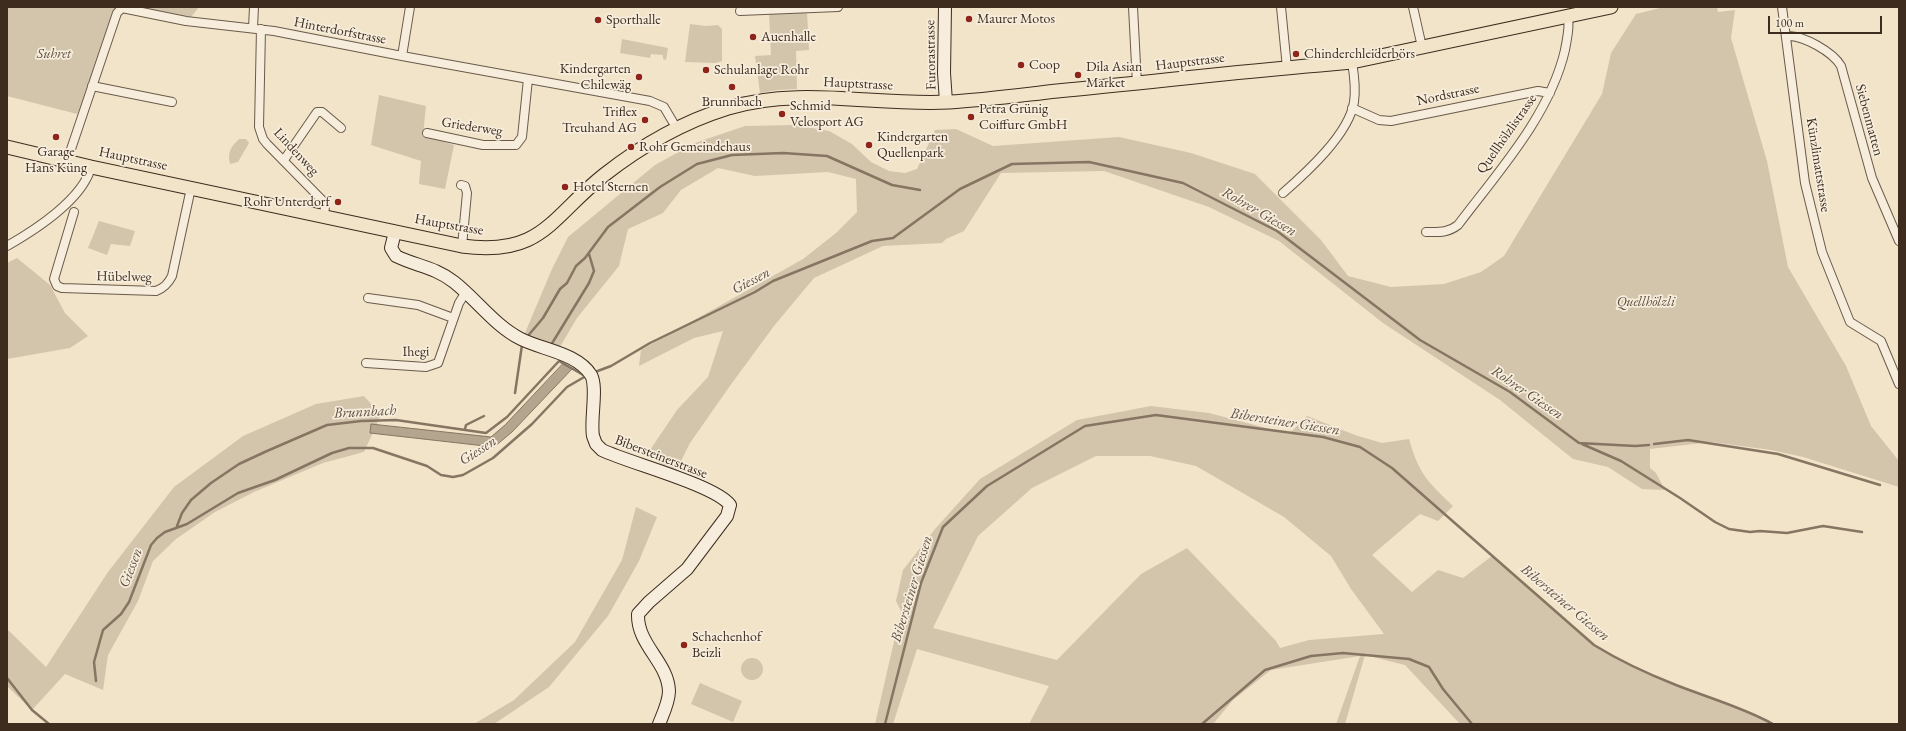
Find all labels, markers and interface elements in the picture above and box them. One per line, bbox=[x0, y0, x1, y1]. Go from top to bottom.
scale bar bbox=[1770, 8, 1884, 34]
place label: Maurer Motos bbox=[977, 11, 1055, 27]
place label: Sporthalle bbox=[606, 12, 661, 28]
street label: Hinterdorfstrasse bbox=[292, 14, 388, 48]
marker: Maurer Motos bbox=[964, 14, 974, 24]
marker: Sporthalle bbox=[593, 15, 603, 25]
text: 100 m bbox=[1775, 15, 1804, 31]
street label: Furorastrasse bbox=[922, 20, 940, 90]
place label: Auenhalle bbox=[761, 29, 816, 45]
marker: Auenhalle bbox=[748, 32, 758, 42]
park label: Suhret bbox=[37, 46, 71, 62]
place label: Chinderchleiderbörs bbox=[1304, 46, 1415, 62]
street label: Hauptstrasse bbox=[1154, 49, 1226, 75]
marker: Chinderchleiderbörs bbox=[1291, 49, 1301, 59]
place label: Coop bbox=[1029, 57, 1060, 73]
place label: Dila Asian Market bbox=[1086, 59, 1142, 92]
marker: Coop bbox=[1016, 60, 1026, 70]
place label: Kindergarten Chilewäg bbox=[560, 61, 631, 94]
place label: Schulanlage Rohr bbox=[714, 62, 809, 78]
marker: Schulanlage Rohr bbox=[701, 65, 711, 75]
marker: Dila Asian Market bbox=[1073, 70, 1083, 80]
marker: Kindergarten Chilewäg bbox=[634, 72, 644, 82]
street label: Hauptstrasse bbox=[823, 74, 893, 94]
street label: Nordstrasse bbox=[1415, 80, 1481, 110]
marker: Brunnbach bbox=[727, 82, 737, 92]
street label: Siebenmatten bbox=[1851, 82, 1887, 158]
street label: Quellhölzlistrasse bbox=[1473, 91, 1541, 177]
place label: Brunnbach bbox=[702, 94, 762, 110]
place label: Schmid Velosport AG bbox=[790, 98, 864, 130]
place label: Petra Grünig Coiffure GmbH bbox=[979, 101, 1067, 134]
place label: Triflex Treuhand AG bbox=[562, 104, 637, 136]
marker: Schmid Velosport AG bbox=[777, 109, 787, 119]
marker: Petra Grünig Coiffure GmbH bbox=[966, 112, 976, 122]
street label: Griederweg bbox=[440, 114, 504, 140]
marker: Triflex Treuhand AG bbox=[640, 115, 650, 125]
street label: Künzlimattstrasse bbox=[1802, 117, 1834, 213]
street label: Lindenweg bbox=[270, 125, 322, 179]
place label: Kindergarten Quellenpark bbox=[877, 129, 948, 162]
marker: Garage Hans Küng bbox=[51, 132, 61, 142]
place label: Rohr Gemeindehaus bbox=[639, 139, 750, 155]
marker: Kindergarten Quellenpark bbox=[864, 140, 874, 150]
marker: Rohr Gemeindehaus bbox=[626, 142, 636, 152]
place label: Garage Hans Küng bbox=[25, 144, 87, 176]
street label: Hauptstrasse bbox=[97, 144, 169, 174]
place label: Hotel Sternen bbox=[573, 179, 649, 195]
marker: Hotel Sternen bbox=[560, 182, 570, 192]
water label: Rohrer Giessen bbox=[1218, 183, 1300, 241]
place label: Rohr Unterdorf bbox=[243, 194, 330, 210]
marker: Rohr Unterdorf bbox=[333, 197, 343, 207]
street label: Hauptstrasse bbox=[413, 211, 485, 239]
water label: Giessen bbox=[729, 263, 773, 299]
street label: Hübelweg bbox=[96, 268, 152, 286]
park label: Quellhölzli bbox=[1617, 294, 1675, 310]
street label: Ihegi bbox=[402, 343, 430, 361]
water label: Rohrer Giessen bbox=[1487, 362, 1567, 424]
water label: Brunnbach bbox=[333, 401, 397, 423]
water label: Bibersteiner Giessen bbox=[1229, 404, 1341, 440]
water label: Giessen bbox=[456, 432, 500, 470]
street label: Bibersteinerstrasse bbox=[612, 432, 710, 482]
water label: Bibersteiner Giessen bbox=[887, 534, 937, 644]
water label: Giessen bbox=[115, 546, 147, 590]
water label: Bibersteiner Giessen bbox=[1517, 561, 1613, 645]
place label: Schachenhof Beizli bbox=[692, 629, 761, 662]
marker: Schachenhof Beizli bbox=[679, 640, 689, 650]

